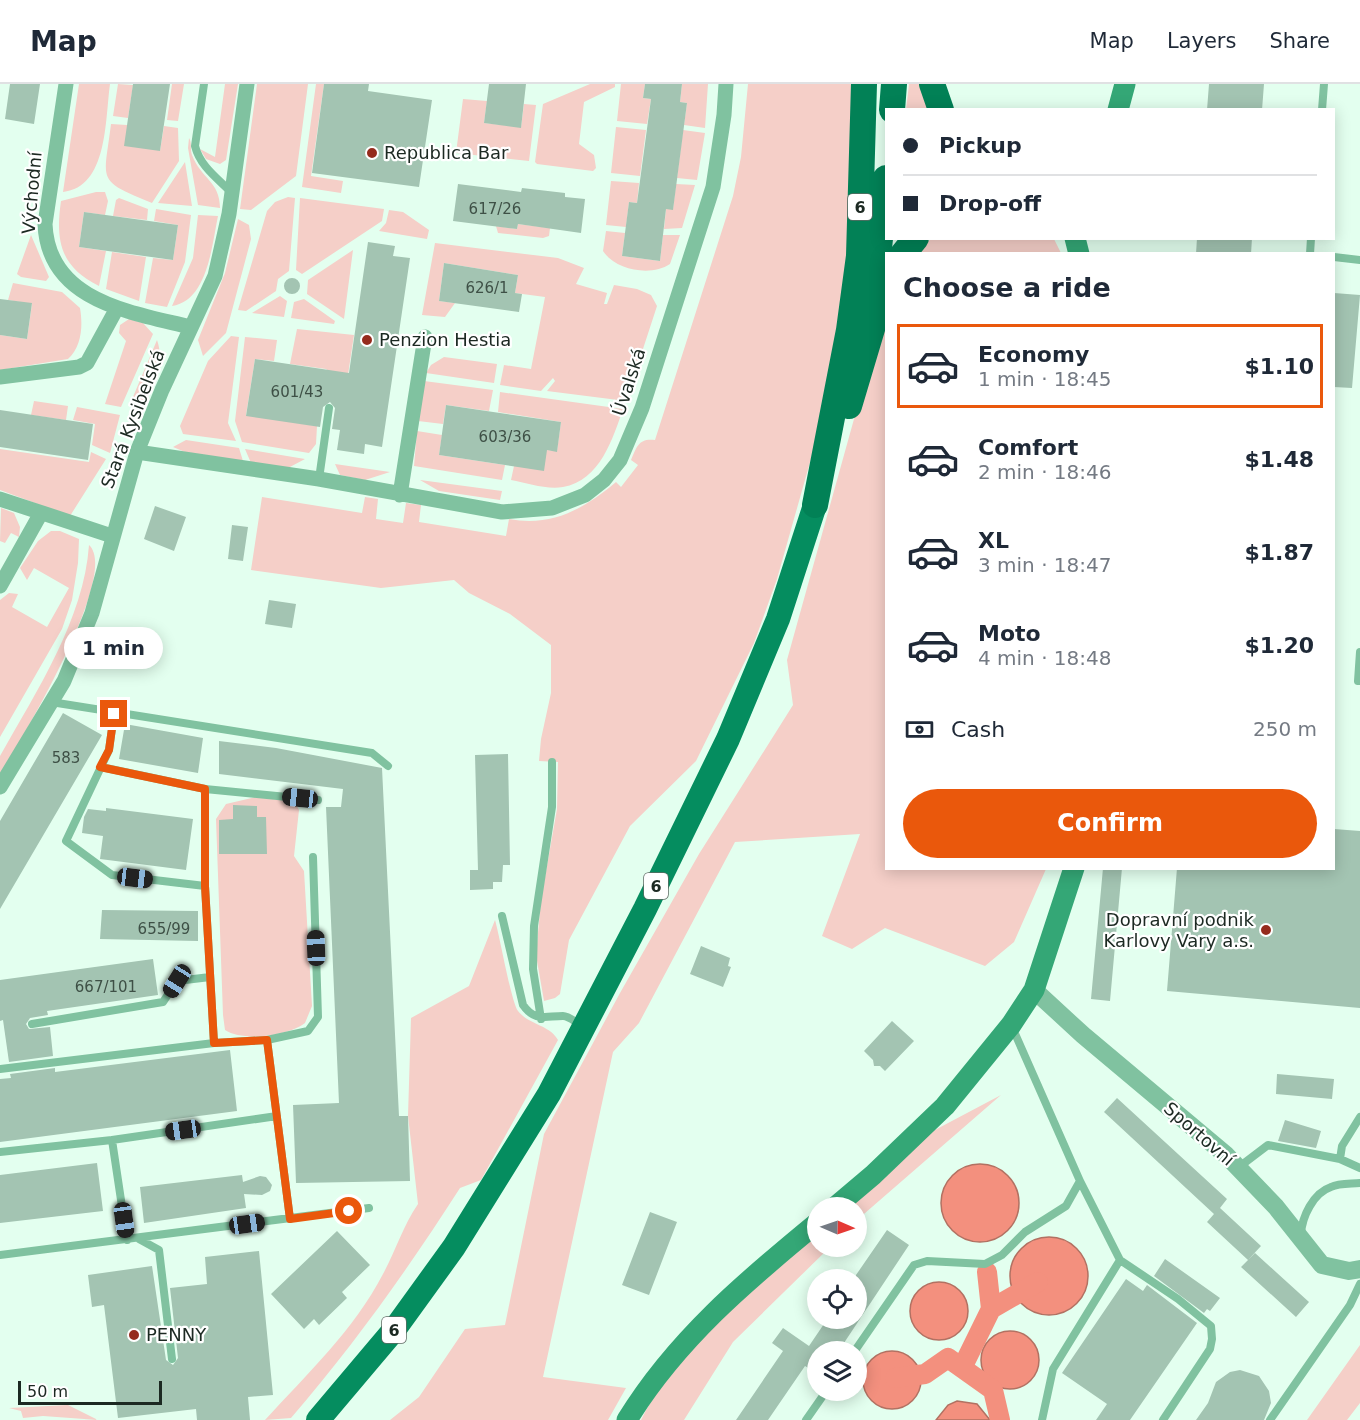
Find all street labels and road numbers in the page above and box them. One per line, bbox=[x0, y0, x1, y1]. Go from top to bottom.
street label: Východní bbox=[17, 150, 46, 235]
road number: 6 bbox=[848, 194, 872, 220]
street label: Úvalská bbox=[608, 345, 649, 419]
street label: Stará Kysibelská bbox=[96, 346, 169, 491]
road number: 6 bbox=[644, 873, 668, 899]
street label: Sportovní bbox=[1160, 1097, 1240, 1171]
road number: 6 bbox=[382, 1317, 406, 1343]

